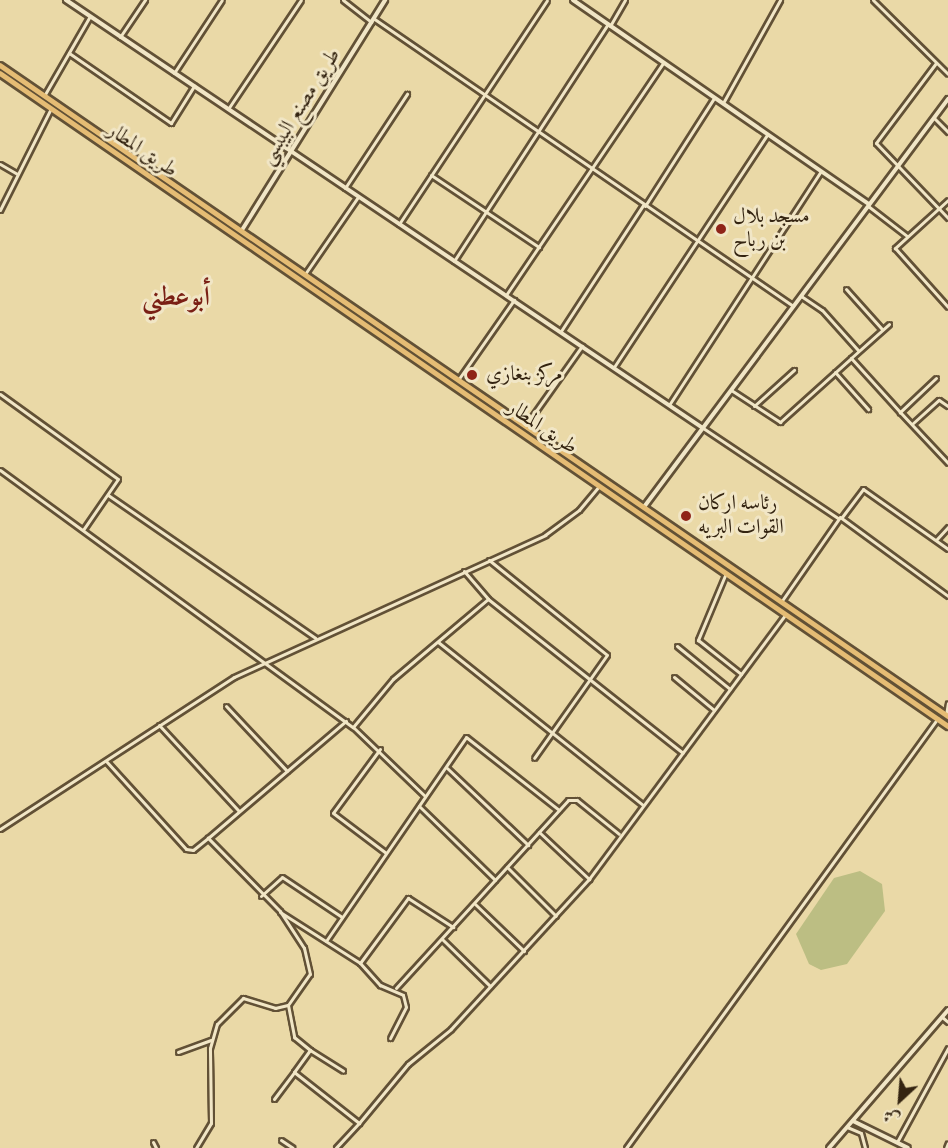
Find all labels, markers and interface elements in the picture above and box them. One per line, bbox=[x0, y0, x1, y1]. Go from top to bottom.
street label: طريق مصنع البيبسي bbox=[255, 44, 347, 170]
street label: طريق المطار bbox=[102, 118, 182, 184]
place label: مسجد بلال بن رباح bbox=[733, 204, 810, 254]
marker: مسجد بلال بن رباح bbox=[714, 222, 728, 236]
district label: أبوعطني bbox=[142, 283, 210, 315]
place label: مركز بنغازي bbox=[486, 362, 563, 388]
marker: مركز بنغازي bbox=[463, 366, 481, 384]
street label: طريق المطار bbox=[502, 395, 582, 461]
place label: رئاسه اركان القوات البريه bbox=[698, 491, 784, 541]
marker: رئاسه اركان القوات البريه bbox=[679, 509, 693, 523]
north arrow bbox=[870, 1070, 930, 1130]
text: ش bbox=[880, 1103, 904, 1130]

